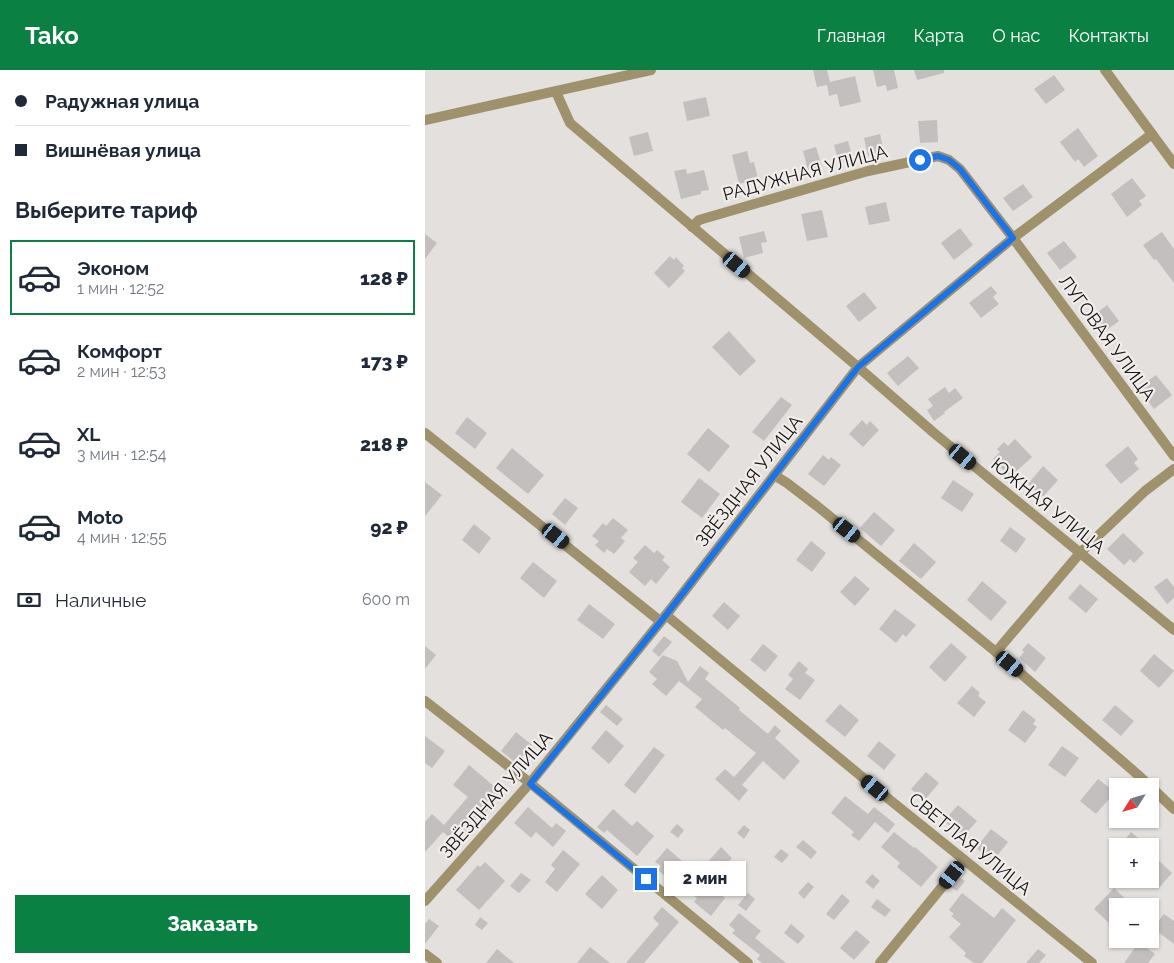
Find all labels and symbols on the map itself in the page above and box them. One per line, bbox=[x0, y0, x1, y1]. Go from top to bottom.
street label: РАДУЖНАЯ УЛИЦА bbox=[720, 140, 889, 205]
route start bbox=[909, 149, 931, 171]
car bbox=[720, 250, 753, 280]
street label: ЛУГОВАЯ УЛИЦА bbox=[1055, 271, 1160, 405]
street label: ЗВЁЗДНАЯ УЛИЦА bbox=[691, 411, 806, 550]
car bbox=[946, 442, 979, 472]
street label: ЮЖНАЯ УЛИЦА bbox=[987, 453, 1109, 558]
car bbox=[830, 515, 863, 545]
car bbox=[539, 521, 572, 551]
car bbox=[993, 649, 1026, 679]
street label: ЗВЁЗДНАЯ УЛИЦА bbox=[435, 727, 556, 862]
car bbox=[858, 773, 891, 803]
north arrow bbox=[1109, 778, 1159, 828]
street label: СВЕТЛАЯ УЛИЦА bbox=[905, 788, 1036, 899]
car bbox=[936, 859, 967, 891]
callout: 2 мин bbox=[663, 862, 746, 896]
route end bbox=[635, 868, 657, 890]

